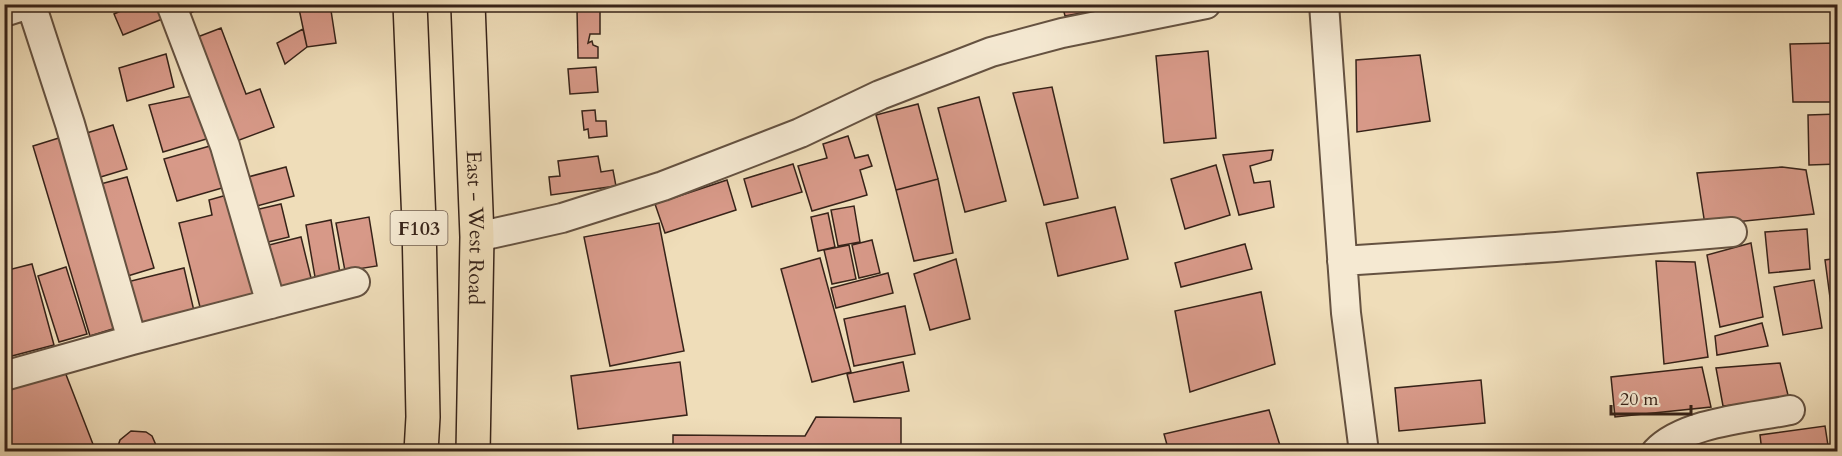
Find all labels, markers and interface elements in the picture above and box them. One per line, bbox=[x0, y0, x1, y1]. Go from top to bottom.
street label: East - West Road bbox=[459, 150, 492, 305]
road number: F103 bbox=[390, 211, 448, 245]
scale bar bbox=[1611, 378, 1690, 416]
text: 20 m bbox=[1620, 387, 1659, 412]

